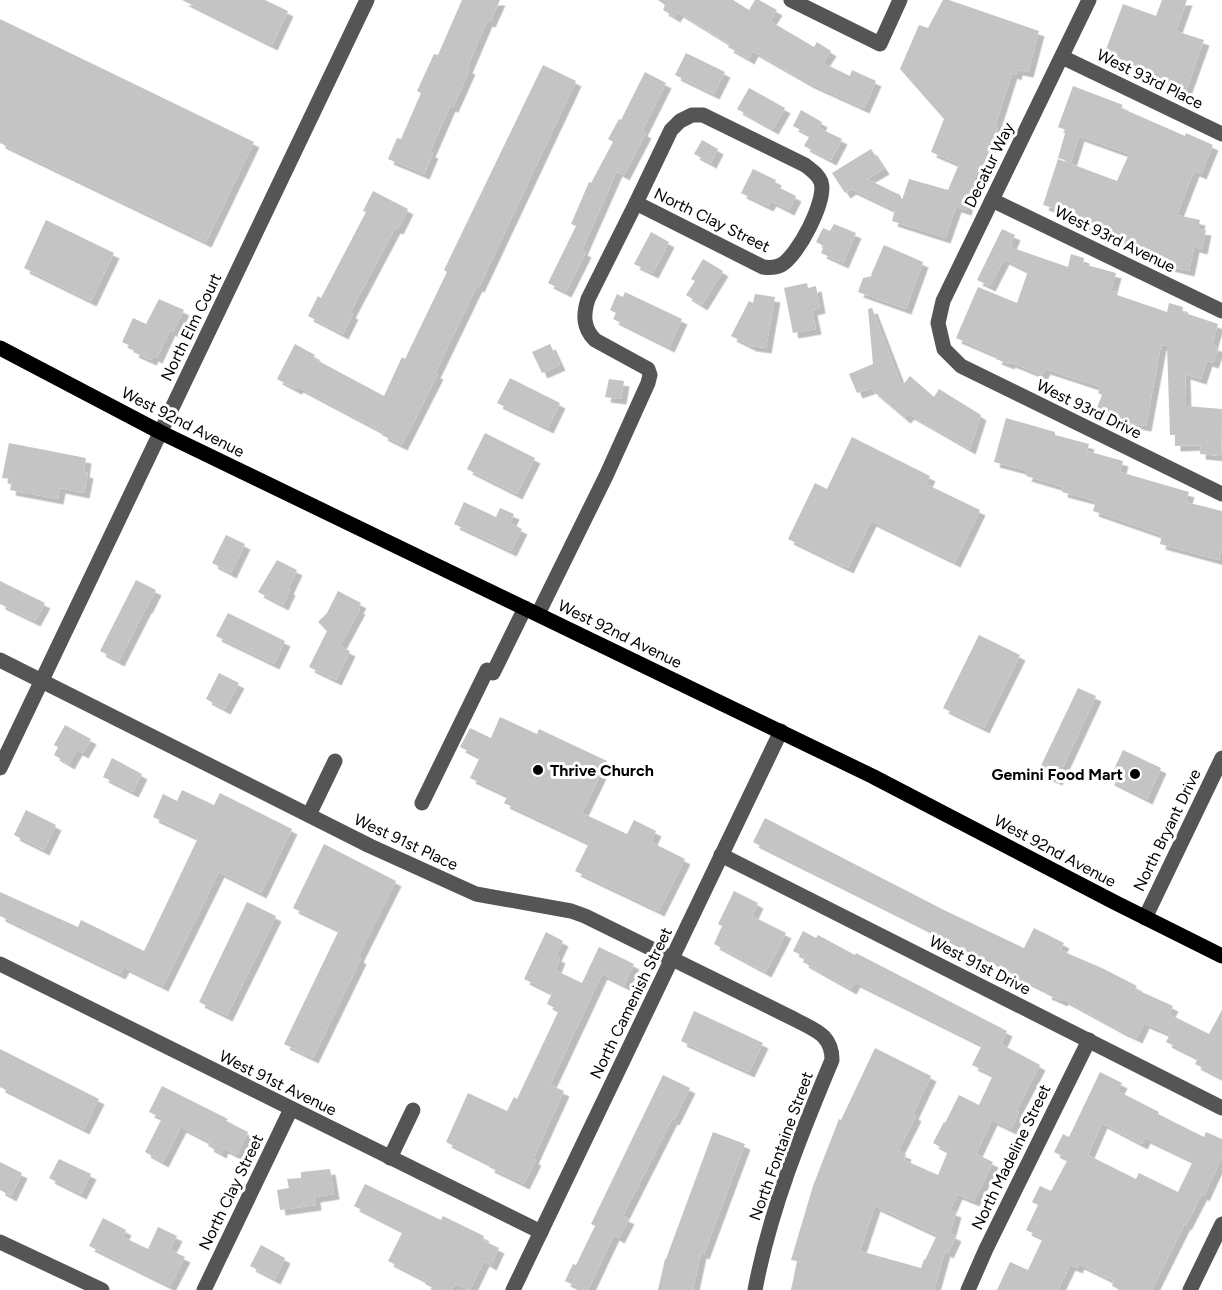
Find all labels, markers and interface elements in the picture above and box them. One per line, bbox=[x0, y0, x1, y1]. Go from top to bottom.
street label: West 93rd Place bbox=[1094, 45, 1206, 113]
street label: Decatur Way bbox=[960, 119, 1018, 211]
street label: North Clay Street bbox=[651, 184, 773, 256]
street label: West 93rd Avenue bbox=[1052, 202, 1178, 276]
street label: North Elm Court bbox=[157, 270, 225, 384]
street label: West 93rd Drive bbox=[1033, 375, 1145, 443]
street label: West 92nd Avenue bbox=[118, 383, 248, 461]
street label: West 92nd Avenue bbox=[555, 596, 685, 672]
place label: Thrive Church bbox=[550, 761, 654, 780]
marker: Thrive Church bbox=[531, 763, 545, 777]
place label: Gemini Food Mart bbox=[992, 765, 1123, 784]
street label: North Bryant Drive bbox=[1129, 766, 1205, 894]
marker: Gemini Food Mart bbox=[1128, 767, 1142, 781]
street label: West 91st Place bbox=[351, 810, 461, 874]
street label: West 92nd Avenue bbox=[991, 811, 1119, 891]
street label: North Camenish Street bbox=[586, 924, 676, 1082]
street label: West 91st Drive bbox=[926, 931, 1034, 999]
street label: West 91st Avenue bbox=[216, 1046, 340, 1120]
street label: North Fontaine Street bbox=[745, 1069, 817, 1223]
street label: North Madeline Street bbox=[968, 1081, 1054, 1233]
street label: North Clay Street bbox=[195, 1131, 267, 1253]

